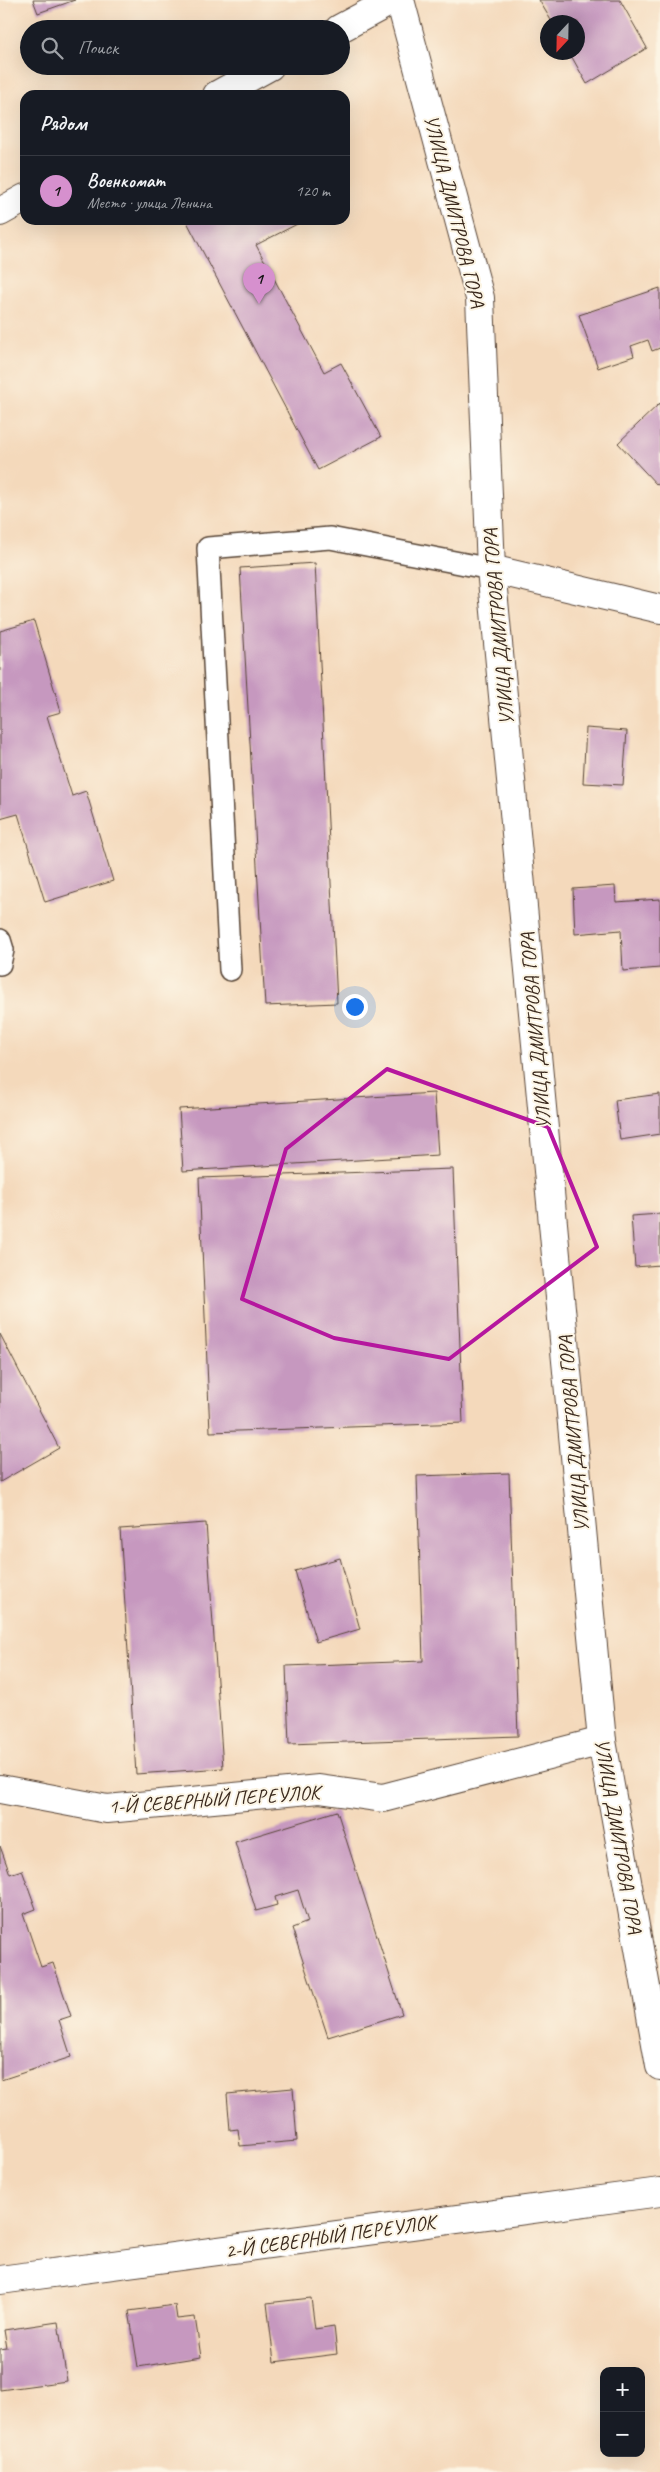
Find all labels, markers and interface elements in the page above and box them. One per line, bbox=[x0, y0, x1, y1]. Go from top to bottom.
north arrow bbox=[540, 15, 585, 60]
search box bbox=[20, 20, 350, 75]
icon: search bbox=[38, 34, 66, 62]
text: Поиск bbox=[78, 36, 118, 60]
text: Рядом bbox=[40, 110, 87, 136]
street label: УЛИЦА ДМИТРОВА ГОРА bbox=[419, 112, 491, 311]
text: Военкомат bbox=[87, 169, 164, 193]
text: 1 bbox=[52, 181, 60, 201]
text: 120 m bbox=[296, 181, 330, 201]
text: Место · улица Ленина bbox=[87, 193, 212, 213]
pin: 1 bbox=[243, 263, 275, 304]
street label: УЛИЦА ДМИТРОВА ГОРА bbox=[477, 527, 520, 726]
street label: УЛИЦА ДМИТРОВА ГОРА bbox=[514, 931, 557, 1130]
your location bbox=[342, 994, 368, 1020]
street label: УЛИЦА ДМИТРОВА ГОРА bbox=[552, 1334, 595, 1533]
street label: УЛИЦА ДМИТРОВА ГОРА bbox=[589, 1737, 648, 1936]
street label: 1-Й СЕВЕРНЫЙ ПЕРЕУЛОК bbox=[108, 1779, 324, 1819]
street label: 2-Й СЕВЕРНЫЙ ПЕРЕУЛОК bbox=[224, 2209, 440, 2264]
map controls bbox=[600, 2367, 645, 2457]
button: + bbox=[600, 2367, 645, 2412]
button: − bbox=[600, 2412, 645, 2457]

